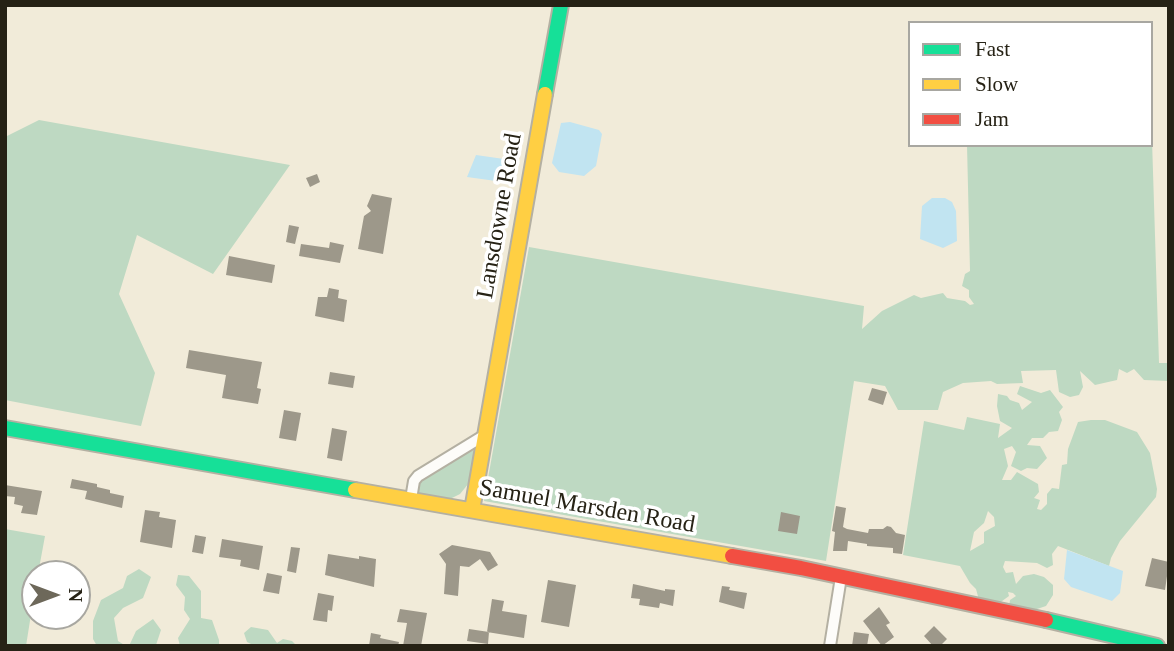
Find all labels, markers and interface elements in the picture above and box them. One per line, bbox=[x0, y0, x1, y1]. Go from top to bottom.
legend bbox=[908, 21, 1153, 147]
text: Fast bbox=[975, 37, 1010, 61]
text: Slow bbox=[975, 72, 1018, 96]
text: Jam bbox=[975, 107, 1009, 131]
street label: Lansdowne Road bbox=[471, 131, 529, 301]
street label: Samuel Marsden Road bbox=[477, 474, 697, 540]
north arrow bbox=[21, 560, 91, 630]
text: N bbox=[65, 588, 86, 602]

